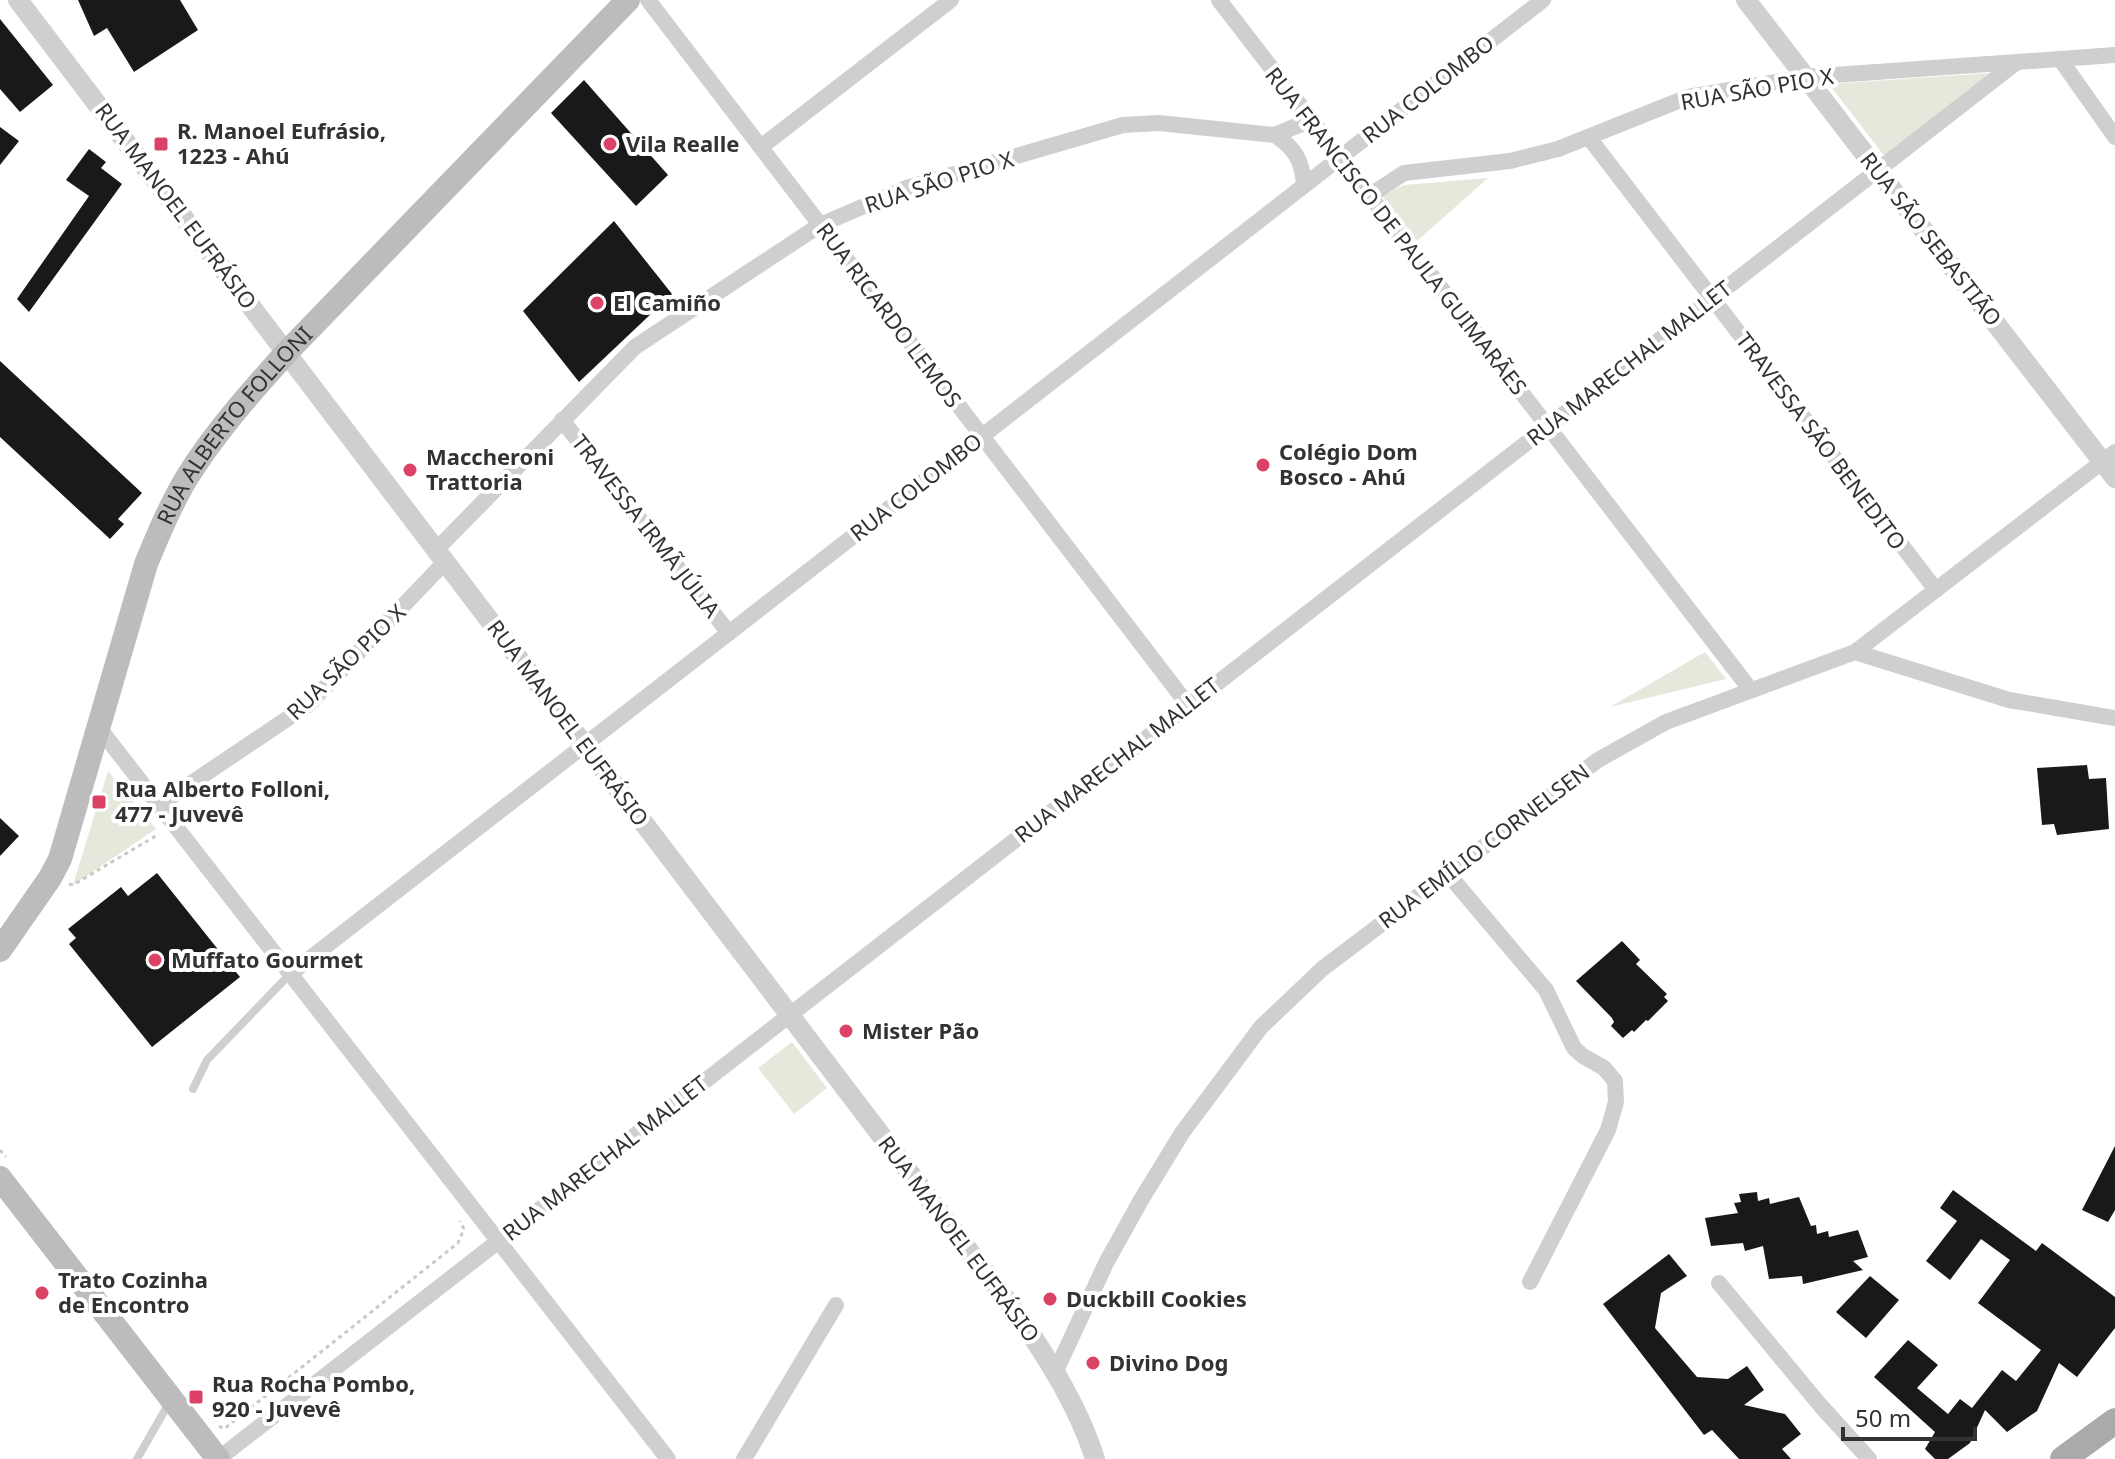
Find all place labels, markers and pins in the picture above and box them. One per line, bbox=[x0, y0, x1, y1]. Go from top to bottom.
place label: R. Manoel Eufrásio, 1223 - Ahú bbox=[177, 115, 386, 170]
place label: Vila Realle bbox=[626, 128, 739, 158]
marker: R. Manoel Eufrásio, 1223 - Ahú bbox=[152, 135, 170, 153]
marker: Vila Realle bbox=[601, 135, 619, 153]
place label: El Camiño bbox=[613, 287, 721, 317]
marker: El Camiño bbox=[588, 294, 606, 312]
place label: Colégio Dom Bosco - Ahú bbox=[1279, 436, 1418, 491]
place label: Maccheroni Trattoria bbox=[426, 441, 554, 496]
marker: Colégio Dom Bosco - Ahú bbox=[1254, 456, 1272, 474]
marker: Maccheroni Trattoria bbox=[401, 461, 419, 479]
place label: Rua Alberto Folloni, 477 - Juvevê bbox=[115, 773, 330, 828]
marker: Rua Alberto Folloni, 477 - Juvevê bbox=[90, 793, 108, 811]
place label: Muffato Gourmet bbox=[171, 944, 363, 974]
marker: Muffato Gourmet bbox=[146, 951, 164, 969]
place label: Mister Pão bbox=[862, 1015, 979, 1045]
marker: Mister Pão bbox=[837, 1022, 855, 1040]
place label: Trato Cozinha de Encontro bbox=[58, 1264, 208, 1319]
place label: Duckbill Cookies bbox=[1066, 1283, 1247, 1313]
marker: Trato Cozinha de Encontro bbox=[33, 1284, 51, 1302]
marker: Duckbill Cookies bbox=[1041, 1290, 1059, 1308]
place label: Divino Dog bbox=[1109, 1347, 1228, 1377]
marker: Divino Dog bbox=[1084, 1354, 1102, 1372]
place label: Rua Rocha Pombo, 920 - Juvevê bbox=[212, 1368, 415, 1423]
marker: Rua Rocha Pombo, 920 - Juvevê bbox=[187, 1388, 205, 1406]

